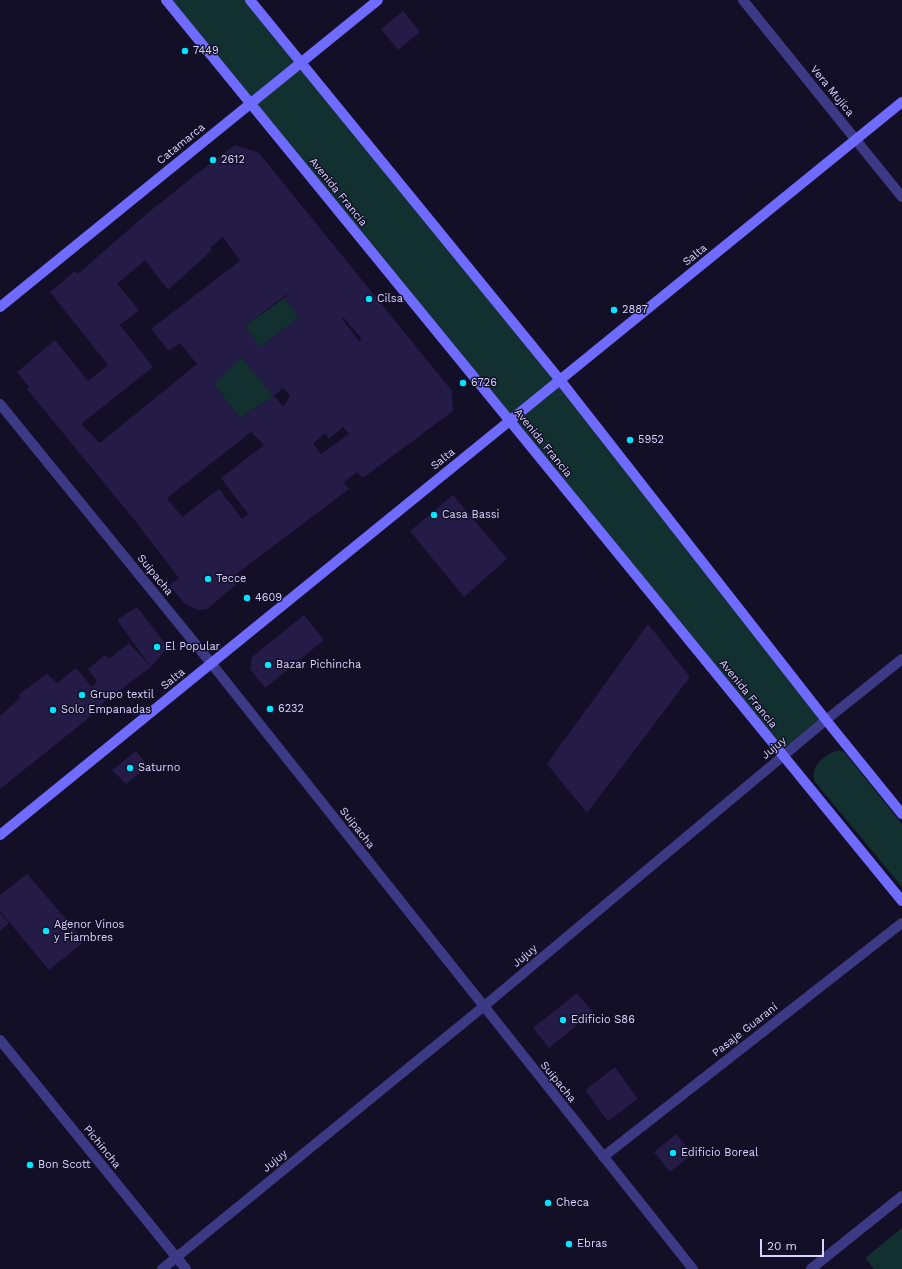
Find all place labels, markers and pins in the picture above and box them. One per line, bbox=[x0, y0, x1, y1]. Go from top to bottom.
place label: 7449 bbox=[193, 44, 219, 58]
marker: 7449 bbox=[180, 46, 190, 56]
place label: 2612 bbox=[221, 153, 245, 167]
marker: 2612 bbox=[208, 155, 218, 165]
place label: Cilsa bbox=[377, 292, 403, 306]
marker: Cilsa bbox=[364, 294, 374, 304]
place label: 2887 bbox=[622, 303, 648, 317]
marker: 2887 bbox=[609, 305, 619, 315]
place label: 6726 bbox=[471, 376, 497, 390]
marker: 6726 bbox=[458, 378, 468, 388]
place label: 5952 bbox=[638, 433, 664, 447]
marker: 5952 bbox=[625, 435, 635, 445]
place label: Casa Bassi bbox=[442, 508, 499, 522]
marker: Casa Bassi bbox=[429, 510, 439, 520]
place label: Tecce bbox=[216, 572, 246, 586]
marker: Tecce bbox=[203, 574, 213, 584]
place label: 4609 bbox=[255, 591, 282, 605]
marker: 4609 bbox=[242, 593, 252, 603]
place label: El Popular bbox=[165, 640, 220, 654]
marker: El Popular bbox=[152, 642, 162, 652]
place label: Bazar Pichincha bbox=[276, 658, 361, 672]
marker: Bazar Pichincha bbox=[263, 660, 273, 670]
place label: Grupo textil bbox=[90, 688, 154, 702]
marker: Grupo textil bbox=[77, 690, 87, 700]
place label: 6232 bbox=[278, 702, 304, 716]
place label: Solo Empanadas bbox=[61, 703, 151, 717]
marker: 6232 bbox=[265, 704, 275, 714]
marker: Solo Empanadas bbox=[48, 705, 58, 715]
place label: Saturno bbox=[138, 761, 180, 775]
marker: Saturno bbox=[125, 763, 135, 773]
place label: Agenor Vinos y Fiambres bbox=[54, 918, 124, 944]
marker: Agenor Vinos y Fiambres bbox=[41, 926, 51, 936]
place label: Edificio S86 bbox=[571, 1013, 635, 1027]
marker: Edificio S86 bbox=[558, 1015, 568, 1025]
place label: Edificio Boreal bbox=[681, 1146, 758, 1160]
marker: Edificio Boreal bbox=[668, 1148, 678, 1158]
place label: Bon Scott bbox=[38, 1158, 91, 1172]
marker: Bon Scott bbox=[25, 1160, 35, 1170]
place label: Checa bbox=[556, 1196, 589, 1210]
marker: Checa bbox=[543, 1198, 553, 1208]
place label: Ebras bbox=[577, 1237, 607, 1251]
marker: Ebras bbox=[564, 1239, 574, 1249]

